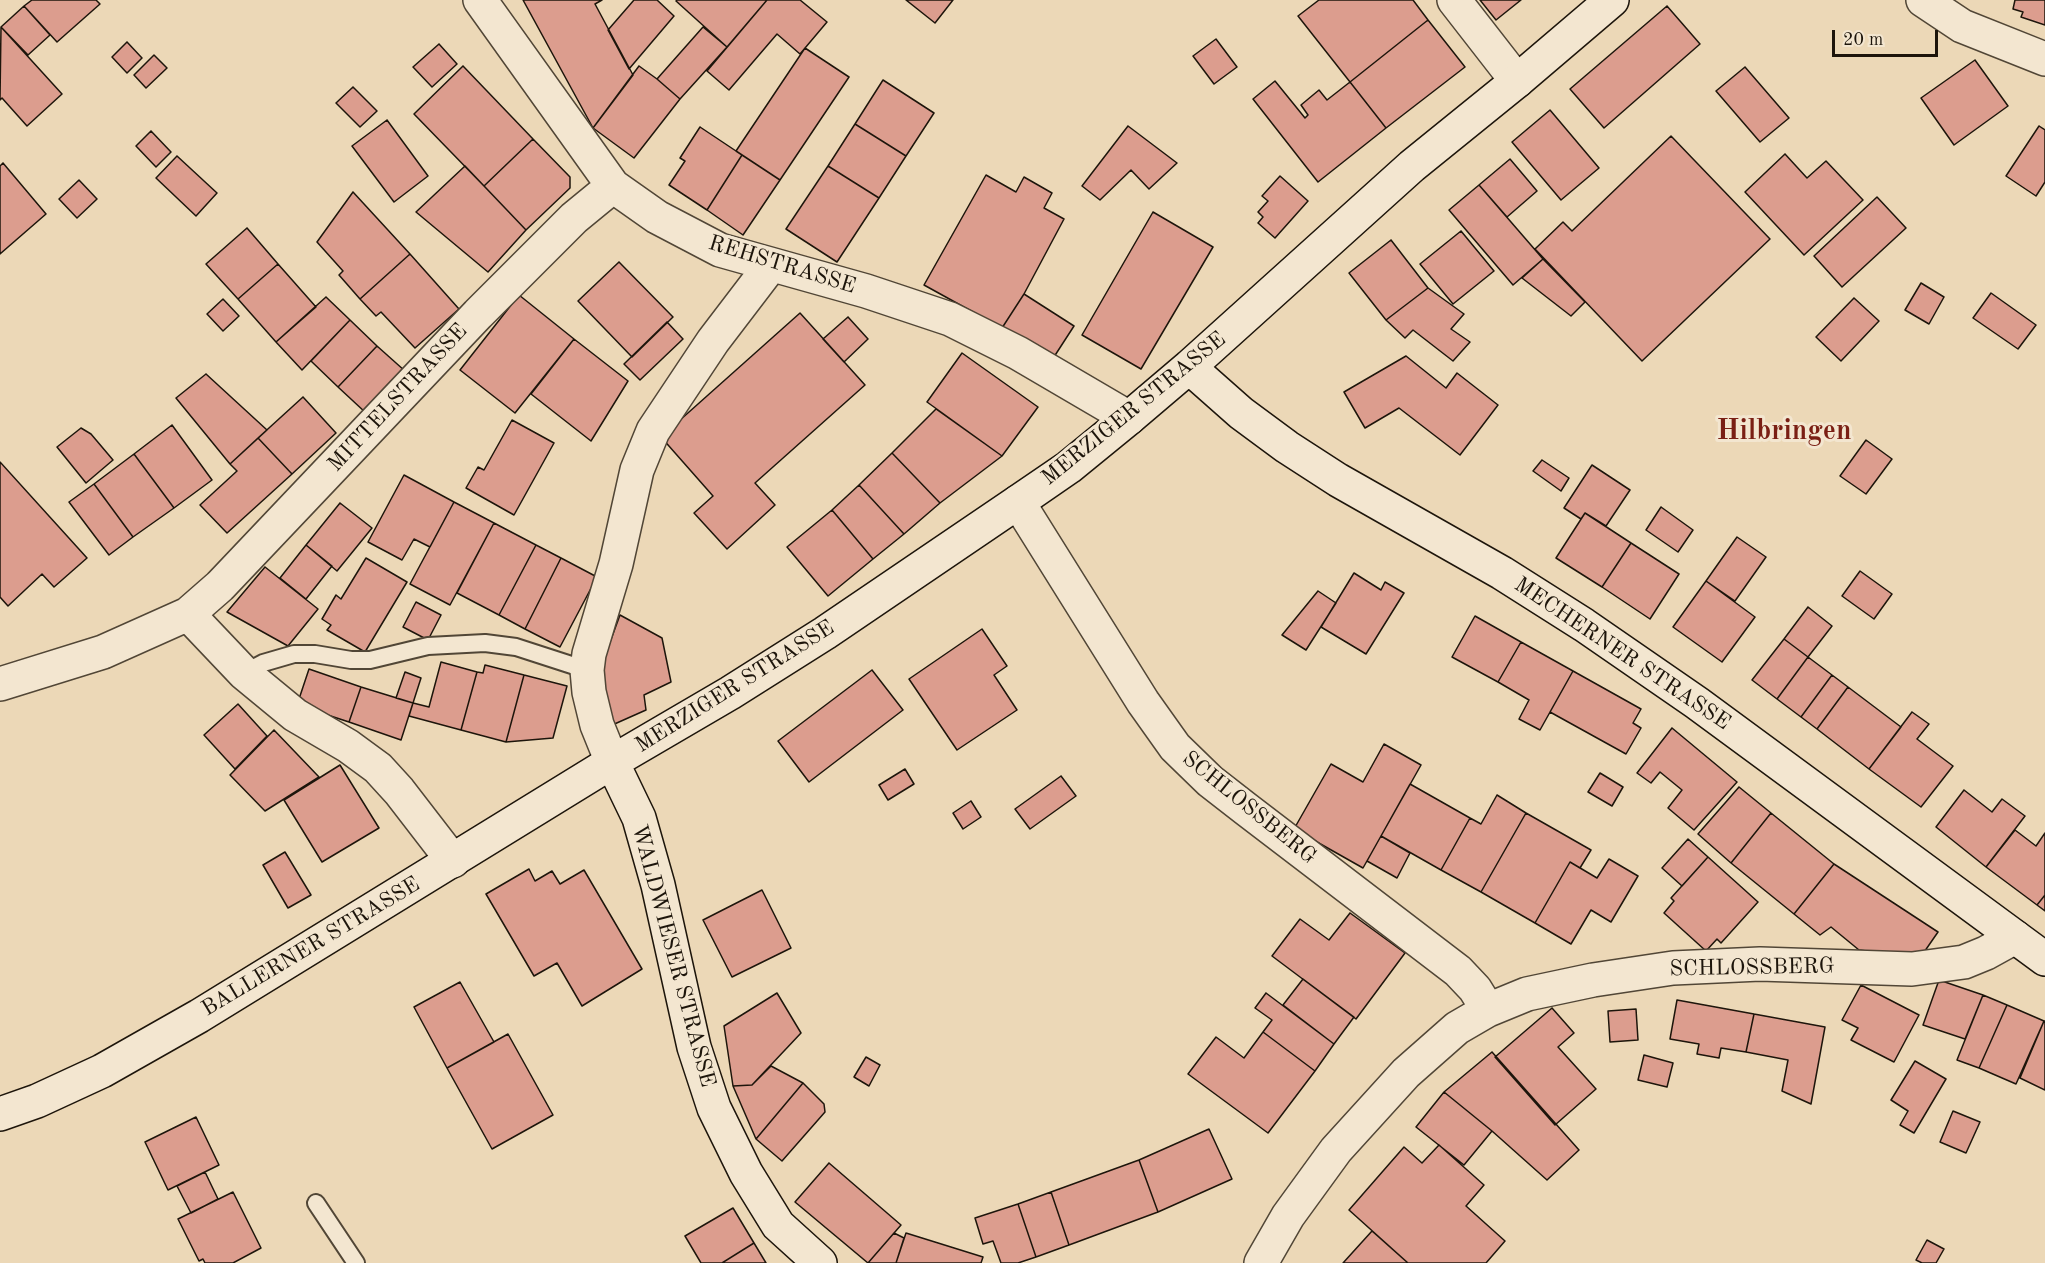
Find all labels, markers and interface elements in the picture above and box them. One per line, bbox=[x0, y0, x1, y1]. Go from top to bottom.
scale bar bbox=[1835, 18, 1942, 56]
text: 20 m bbox=[1843, 31, 1883, 49]
street label: REHSTRASSE bbox=[705, 230, 859, 300]
street label: MITTELSTRASSE bbox=[323, 318, 473, 478]
street label: MERZIGER STRASSE bbox=[1036, 326, 1232, 492]
district label: Hilbringen bbox=[1716, 415, 1852, 449]
street label: MECHERNER STRASSE bbox=[1509, 572, 1735, 736]
street label: MERZIGER STRASSE bbox=[631, 615, 839, 759]
street label: SCHLOSSBERG bbox=[1177, 746, 1321, 870]
street label: WALDWIESER STRASSE bbox=[625, 822, 721, 1090]
street label: BALLERNER STRASSE bbox=[197, 871, 425, 1023]
street label: SCHLOSSBERG bbox=[1669, 953, 1835, 983]

